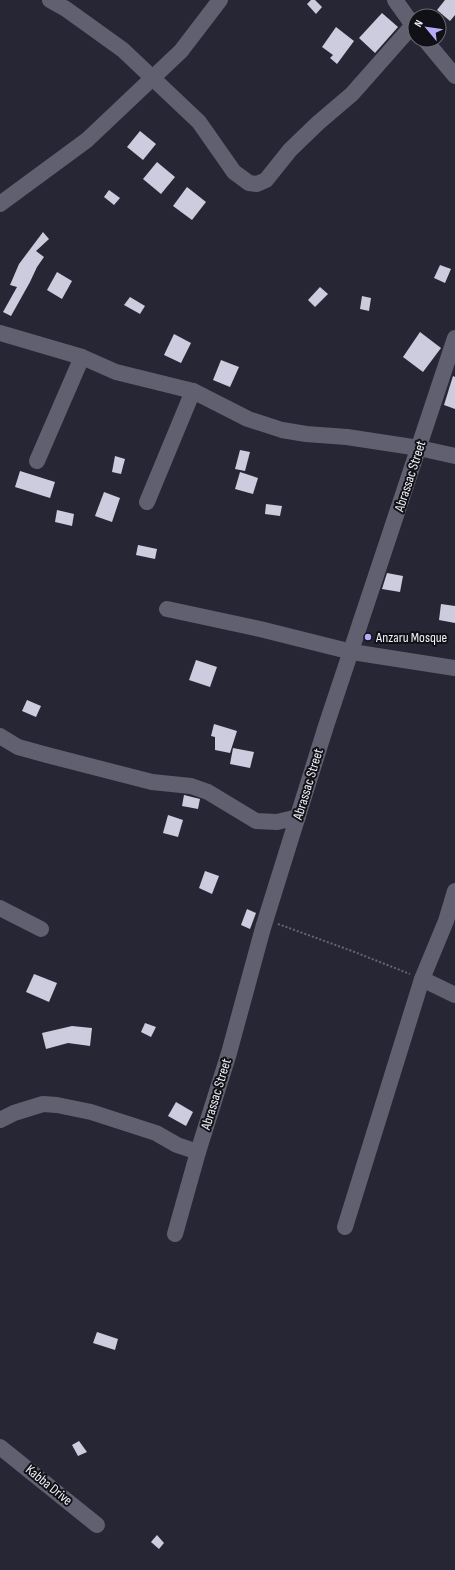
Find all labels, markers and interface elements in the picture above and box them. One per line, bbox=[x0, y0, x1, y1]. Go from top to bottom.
north arrow bbox=[407, 8, 447, 48]
text: N bbox=[412, 18, 426, 29]
street label: Abrassac Street bbox=[390, 438, 429, 515]
place label: Anzaru Mosque bbox=[375, 629, 447, 646]
marker: Anzaru Mosque bbox=[363, 632, 373, 642]
street label: Abrassac Street bbox=[289, 746, 327, 823]
street label: Abrassac Street bbox=[197, 1056, 235, 1133]
street label: Kabba Drive bbox=[22, 1461, 76, 1509]

